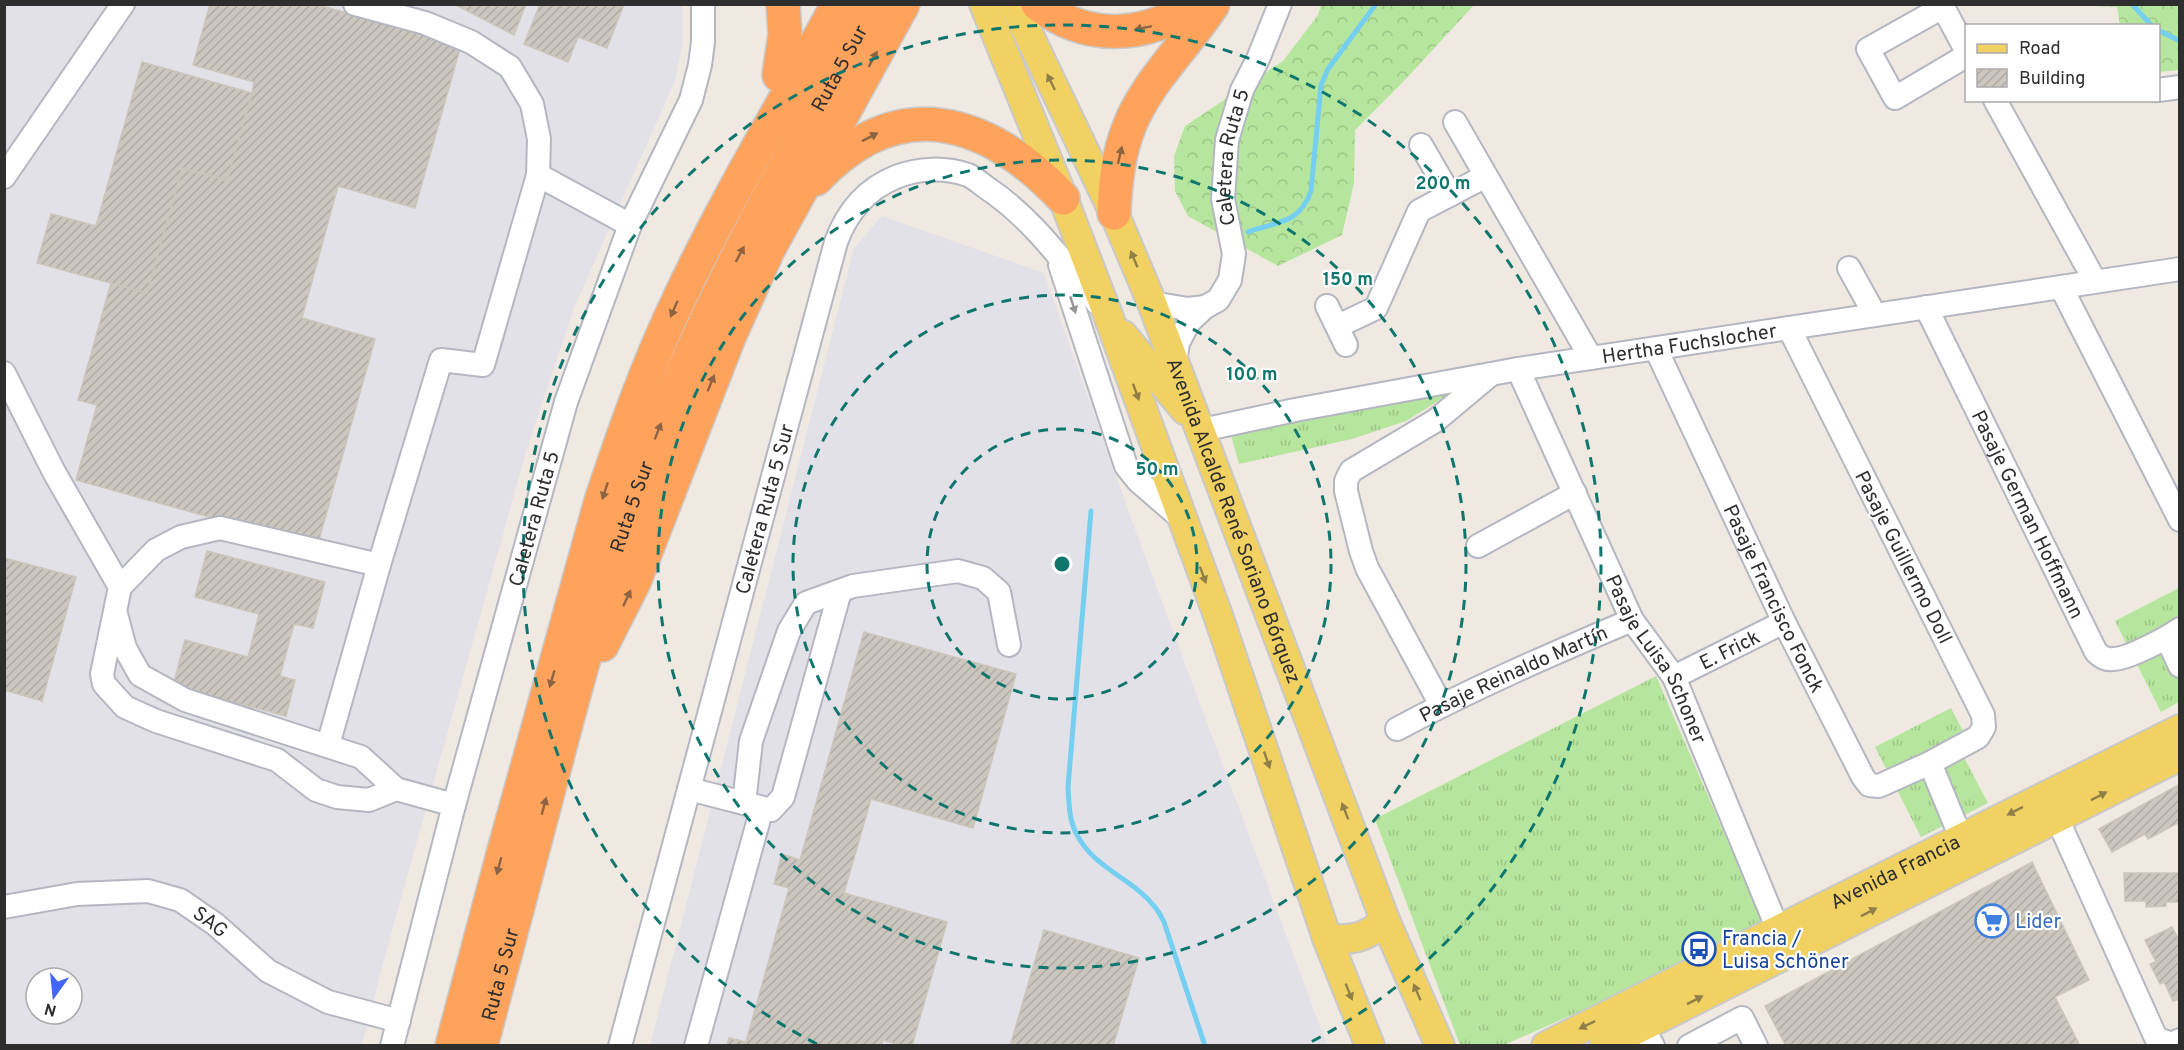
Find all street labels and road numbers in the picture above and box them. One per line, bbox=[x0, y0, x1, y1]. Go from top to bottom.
street label: Ruta 5 Sur bbox=[806, 21, 875, 117]
street label: Caletera Ruta 5 bbox=[1212, 86, 1257, 228]
street label: Hertha Fuchslocher bbox=[1600, 319, 1779, 371]
street label: Avenida Alcalde René Soriano Bórquez bbox=[1159, 355, 1306, 688]
street label: Pasaje German Hoffmann bbox=[1964, 407, 2089, 624]
street label: Caletera Ruta 5 Sur bbox=[731, 421, 802, 598]
street label: Caletera Ruta 5 bbox=[504, 449, 567, 590]
street label: Ruta 5 Sur bbox=[605, 458, 661, 556]
street label: Pasaje Guillermo Doll bbox=[1847, 467, 1957, 649]
street label: Pasaje Francisco Fonck bbox=[1716, 501, 1829, 698]
street label: Pasaje Luisa Schoner bbox=[1598, 571, 1711, 748]
street label: Pasaje Reinaldo Martín bbox=[1415, 621, 1612, 730]
street label: E. Frick bbox=[1696, 625, 1765, 677]
street label: Avenida Francia bbox=[1827, 830, 1965, 917]
street label: SAG bbox=[187, 901, 233, 945]
street label: Ruta 5 Sur bbox=[477, 925, 527, 1024]

